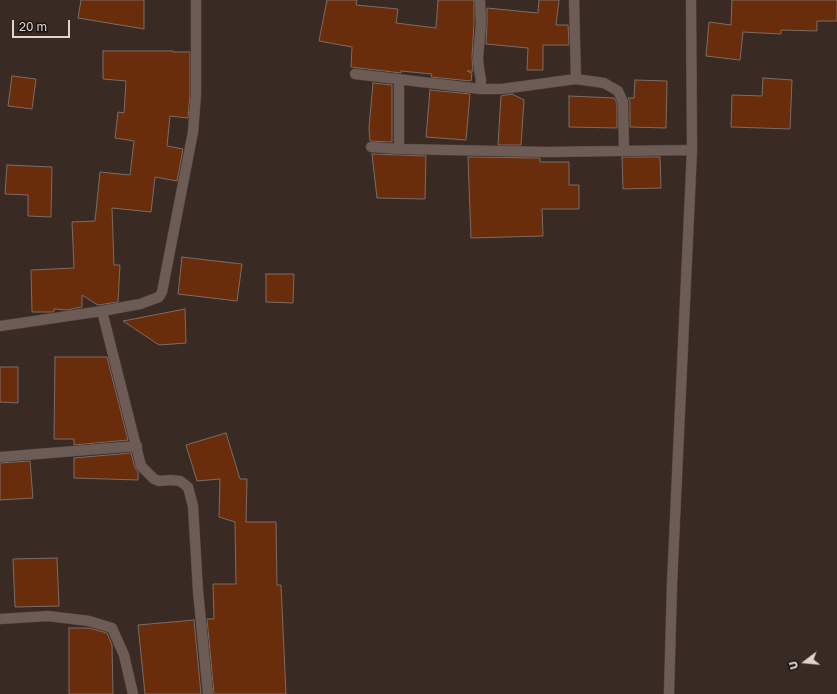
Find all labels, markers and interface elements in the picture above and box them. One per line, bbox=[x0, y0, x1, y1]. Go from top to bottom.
scale bar bbox=[14, 12, 72, 38]
text: 20 m bbox=[19, 19, 47, 34]
north arrow bbox=[785, 642, 825, 682]
text: U bbox=[786, 660, 800, 671]

